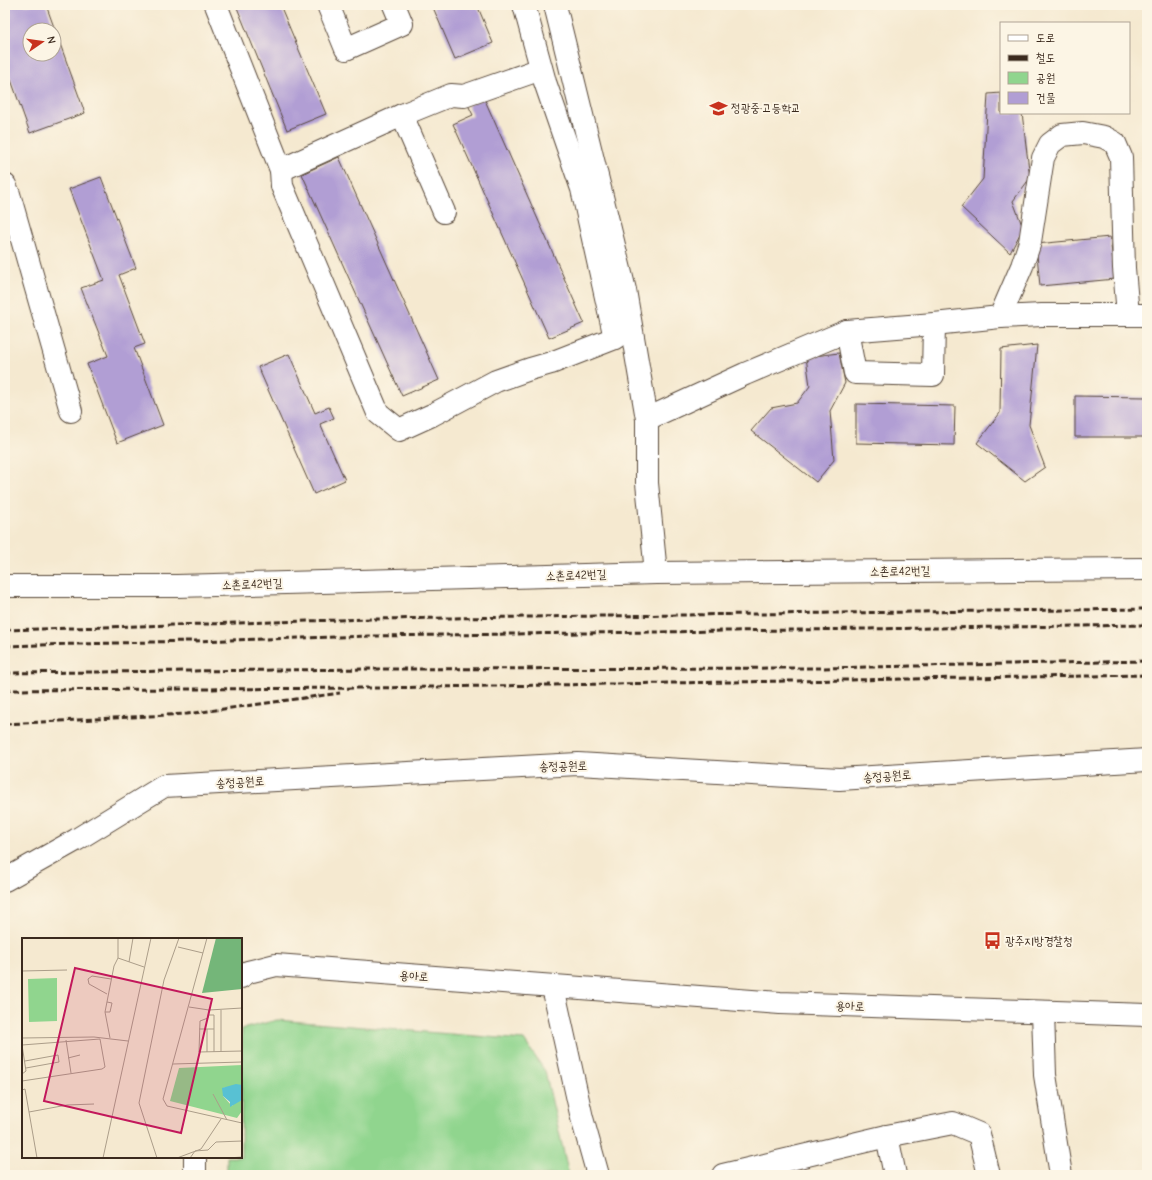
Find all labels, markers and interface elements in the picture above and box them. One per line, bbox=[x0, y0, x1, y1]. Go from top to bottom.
north arrow bbox=[22, 22, 62, 62]
legend bbox=[1000, 22, 1130, 114]
text: 도로 bbox=[1036, 31, 1055, 45]
text: N bbox=[44, 35, 58, 45]
text: 철도 bbox=[1036, 51, 1055, 65]
text: 공원 bbox=[1036, 71, 1055, 85]
text: 건물 bbox=[1036, 91, 1056, 105]
school or university icon: 정광중·고등학교 bbox=[708, 98, 728, 118]
place label: 정광중·고등학교 bbox=[731, 101, 801, 115]
street label: 소촌로42번길 bbox=[870, 563, 931, 579]
street label: 소촌로42번길 bbox=[546, 567, 607, 583]
street label: 소촌로42번길 bbox=[222, 576, 283, 592]
street label: 송정공원로 bbox=[539, 759, 587, 773]
street label: 송정공원로 bbox=[862, 767, 912, 785]
street label: 송정공원로 bbox=[216, 774, 264, 790]
bus stop icon: 광주지방경찰청 bbox=[982, 931, 1002, 951]
place label: 광주지방경찰청 bbox=[1005, 934, 1073, 948]
inset map bbox=[22, 938, 242, 1158]
street label: 용아로 bbox=[399, 968, 429, 984]
street label: 용아로 bbox=[835, 998, 865, 1014]

